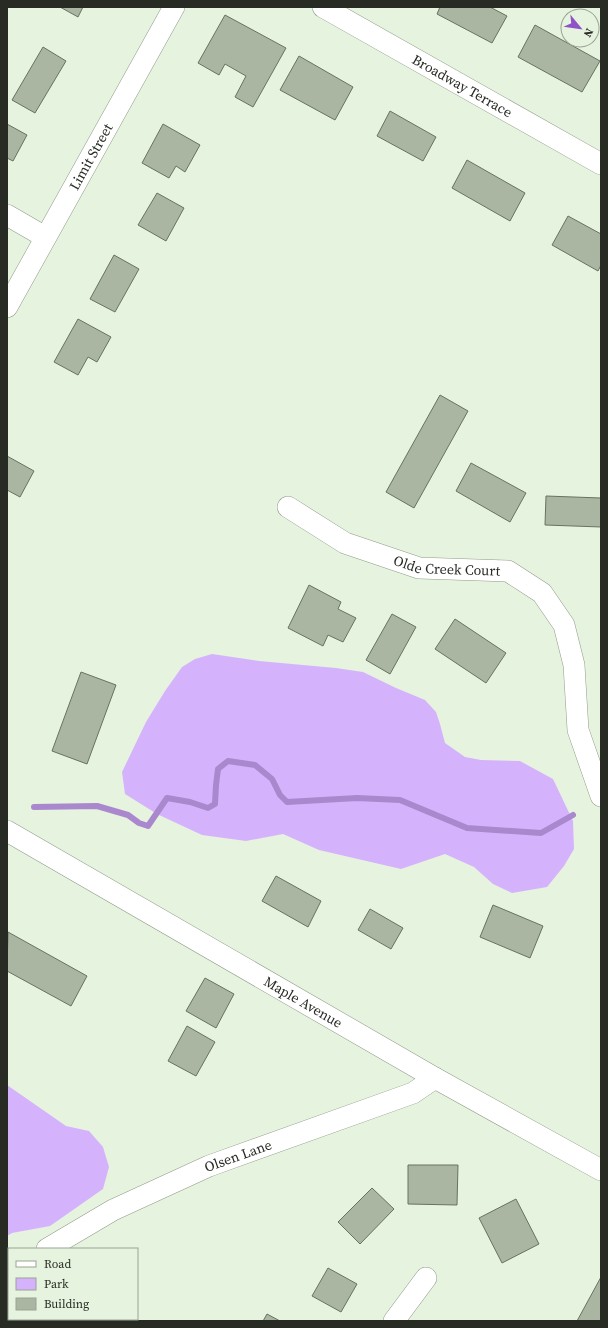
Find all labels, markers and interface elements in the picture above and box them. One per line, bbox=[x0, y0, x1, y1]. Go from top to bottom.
north arrow bbox=[560, 8, 600, 48]
text: N bbox=[580, 25, 597, 40]
street label: Broadway Terrace bbox=[408, 49, 516, 122]
street label: Limit Street bbox=[64, 119, 117, 194]
street label: Olde Creek Court bbox=[391, 550, 501, 581]
street label: Maple Avenue bbox=[260, 971, 346, 1033]
street label: Olsen Lane bbox=[202, 1134, 274, 1177]
legend bbox=[8, 1248, 138, 1320]
text: Road bbox=[44, 1256, 71, 1272]
text: Park bbox=[44, 1276, 69, 1292]
text: Building bbox=[44, 1296, 89, 1312]

